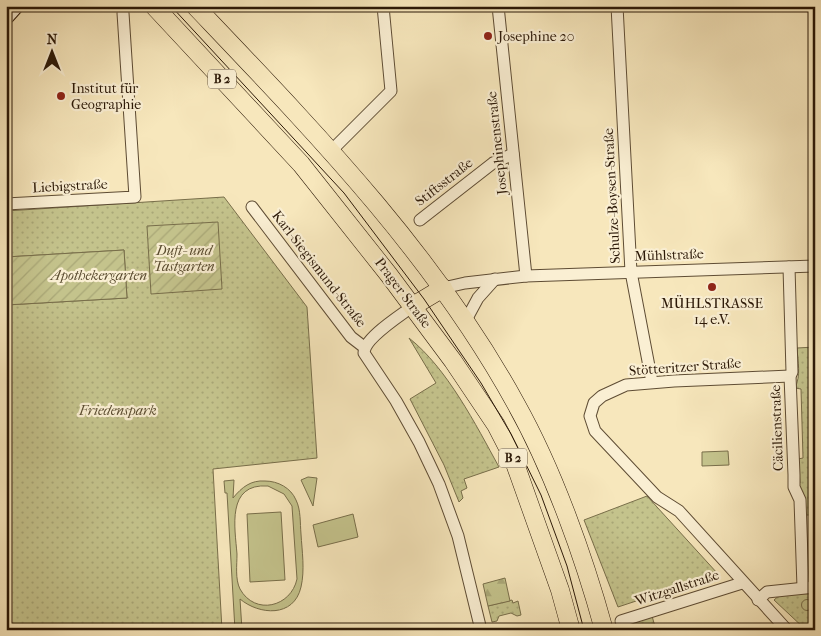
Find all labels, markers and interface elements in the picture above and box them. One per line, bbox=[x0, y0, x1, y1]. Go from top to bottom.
north arrow bbox=[28, 28, 78, 78]
place label: Josephine 20 bbox=[497, 28, 575, 45]
marker: Josephine 20 bbox=[482, 30, 494, 42]
text: N bbox=[47, 31, 58, 48]
road number: B 2 bbox=[208, 70, 236, 88]
place label: Institut für Geographie bbox=[71, 80, 141, 113]
marker: Institut für Geographie bbox=[55, 90, 67, 102]
street label: Josephinenstraße bbox=[483, 90, 511, 197]
street label: Schulze-Boysen-Straße bbox=[600, 128, 624, 264]
street label: Stiftsstraße bbox=[412, 154, 476, 210]
street label: Liebigstraße bbox=[32, 176, 108, 196]
street label: Karl-Siegismund-Straße bbox=[268, 207, 370, 331]
park label: Duft- und Tastgarten bbox=[153, 242, 215, 275]
street label: Mühlstraße bbox=[634, 245, 704, 265]
street label: Prager Straße bbox=[371, 255, 435, 332]
park label: Apothekergarten bbox=[49, 267, 147, 284]
marker: MÜHLSTRASSE 14 e.V. bbox=[706, 281, 718, 293]
place label: MÜHLSTRASSE 14 e.V. bbox=[661, 295, 763, 328]
street label: Stötteritzer Straße bbox=[628, 355, 742, 379]
street label: Cäcilienstraße bbox=[767, 384, 787, 471]
park label: Friedenspark bbox=[78, 402, 157, 419]
road number: B 2 bbox=[499, 448, 527, 468]
street label: Witzgallstraße bbox=[632, 566, 721, 610]

